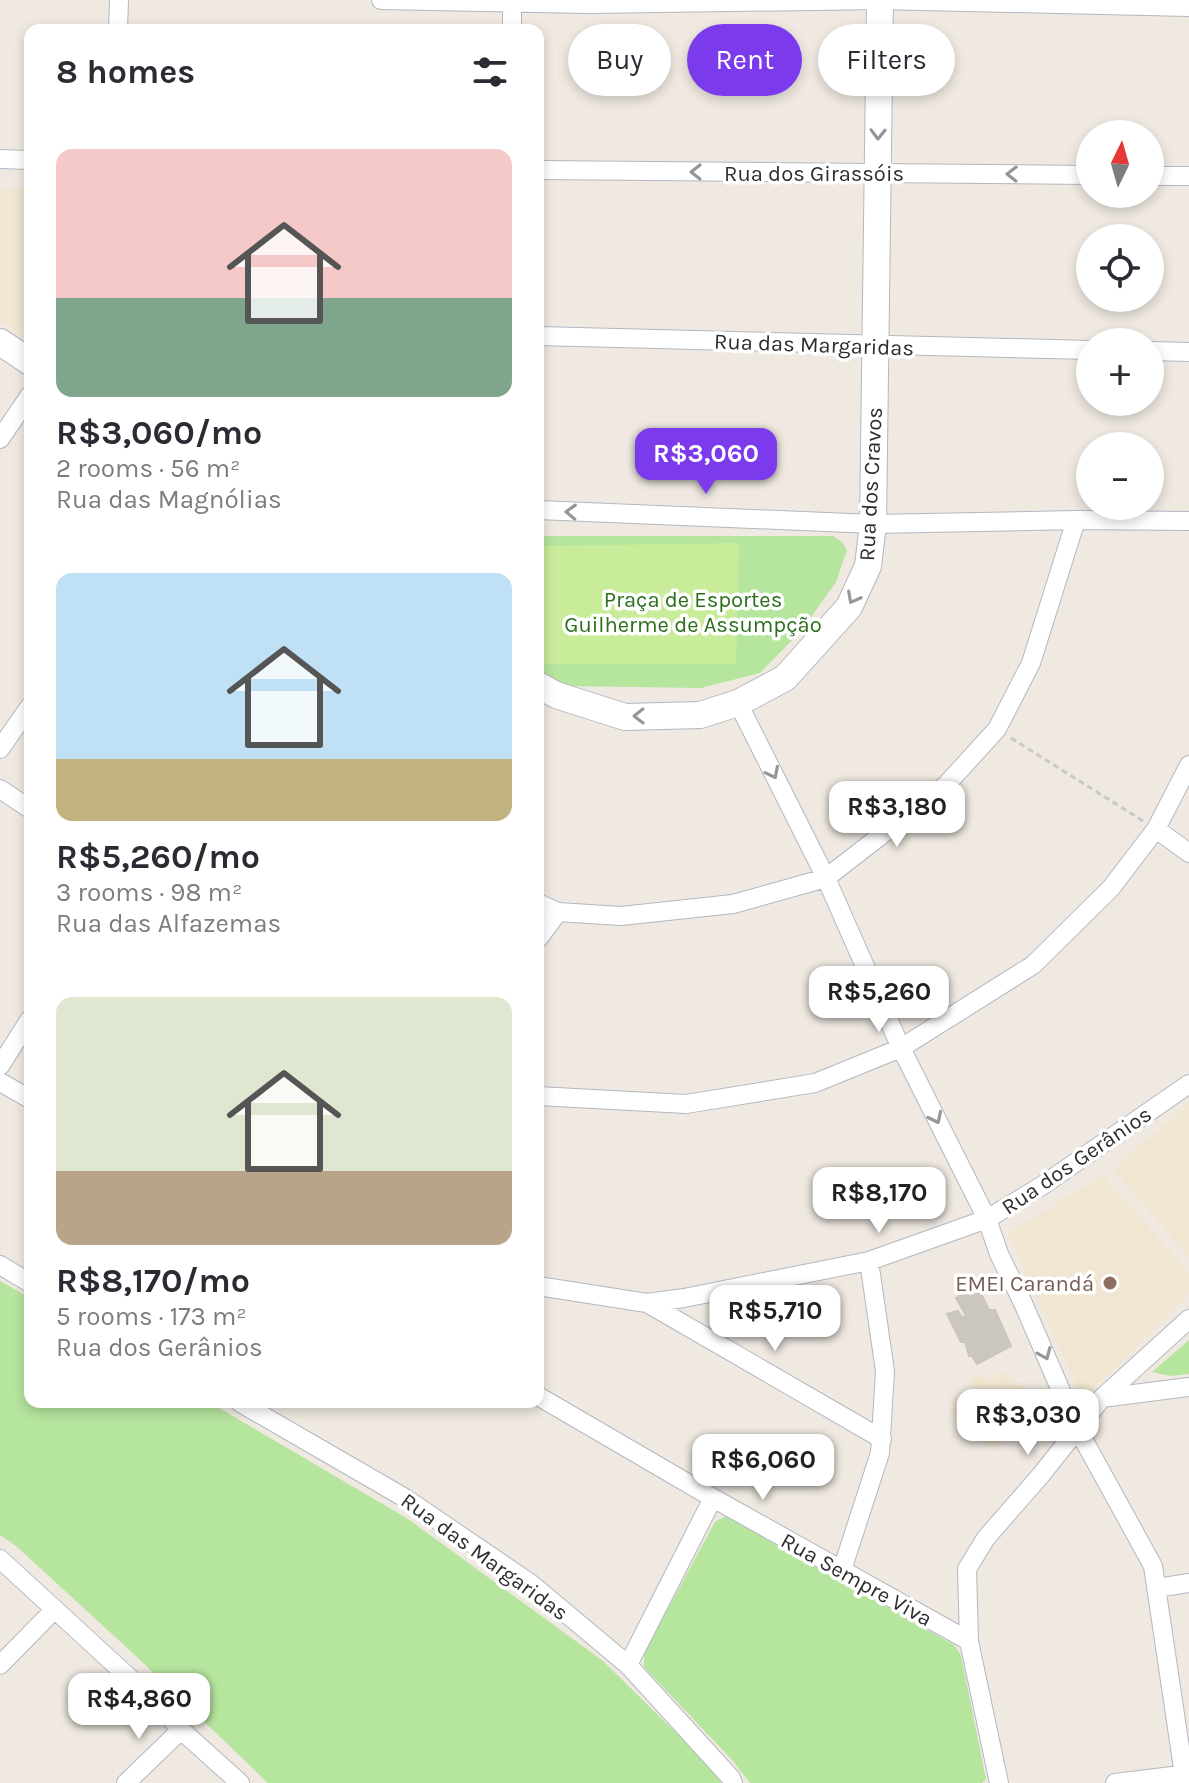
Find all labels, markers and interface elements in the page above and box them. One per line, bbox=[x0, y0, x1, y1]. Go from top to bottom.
chip: Buy bbox=[568, 24, 671, 96]
chip: Rent bbox=[687, 24, 802, 96]
chip: Filters bbox=[818, 24, 955, 96]
icon: filters bbox=[468, 50, 512, 94]
text: 8 homes bbox=[56, 52, 195, 92]
north arrow bbox=[1076, 120, 1164, 208]
map controls bbox=[1076, 120, 1164, 520]
one-way arrow bbox=[869, 128, 887, 141]
street label: Rua dos Girassóis bbox=[724, 161, 904, 187]
one-way arrow bbox=[689, 163, 702, 181]
one-way arrow bbox=[1005, 166, 1018, 183]
icon: home bbox=[212, 201, 356, 345]
button: locate bbox=[1076, 224, 1164, 312]
button: + bbox=[1076, 328, 1164, 416]
street label: Rua das Margaridas bbox=[713, 329, 914, 361]
street label: Rua dos Cravos bbox=[854, 406, 888, 562]
text: R$3,060/mo bbox=[56, 413, 262, 453]
pin: R$3,060 bbox=[632, 428, 780, 496]
button: − bbox=[1076, 432, 1164, 520]
text: R$3,060 bbox=[653, 438, 759, 469]
text: 2 rooms · 56 m² bbox=[56, 453, 241, 484]
text: Rua das Magnólias bbox=[56, 484, 282, 515]
one-way arrow bbox=[564, 503, 577, 520]
park label: Praça de Esportes Guilherme de Assumpção bbox=[564, 587, 822, 638]
one-way arrow bbox=[847, 589, 862, 604]
icon: home bbox=[212, 625, 356, 769]
one-way arrow bbox=[632, 707, 644, 725]
one-way arrow bbox=[763, 764, 779, 779]
pin: R$3,180 bbox=[823, 781, 971, 849]
text: R$3,180 bbox=[847, 791, 947, 822]
text: R$5,260/mo bbox=[56, 837, 260, 877]
text: 3 rooms · 98 m² bbox=[56, 877, 242, 908]
text: Rua das Alfazemas bbox=[56, 908, 281, 939]
pin: R$5,260 bbox=[805, 966, 953, 1034]
text: R$5,260 bbox=[827, 976, 931, 1007]
icon: home bbox=[212, 1049, 356, 1193]
street label: Rua dos Gerânios bbox=[997, 1101, 1156, 1221]
one-way arrow bbox=[926, 1109, 942, 1124]
pin: R$8,170 bbox=[805, 1167, 953, 1235]
text: R$8,170 bbox=[831, 1177, 927, 1208]
text: R$8,170/mo bbox=[56, 1261, 250, 1301]
place label: EMEI Carandá bbox=[955, 1271, 1094, 1297]
marker: EMEI Carandá bbox=[1101, 1274, 1119, 1292]
pin: R$5,710 bbox=[701, 1285, 849, 1353]
text: R$5,710 bbox=[727, 1295, 823, 1326]
text: 5 rooms · 173 m² bbox=[56, 1301, 247, 1332]
text: Rua dos Gerânios bbox=[56, 1332, 263, 1363]
one-way arrow bbox=[1035, 1345, 1051, 1360]
pin: R$3,030 bbox=[954, 1389, 1102, 1457]
text: R$3,030 bbox=[975, 1399, 1081, 1430]
pin: R$6,060 bbox=[689, 1434, 837, 1502]
text: R$6,060 bbox=[710, 1444, 816, 1475]
street label: Rua das Margaridas bbox=[396, 1487, 573, 1626]
street label: Rua Sempre Viva bbox=[776, 1528, 937, 1632]
pin: R$4,860 bbox=[65, 1673, 213, 1741]
text: R$4,860 bbox=[86, 1683, 192, 1714]

